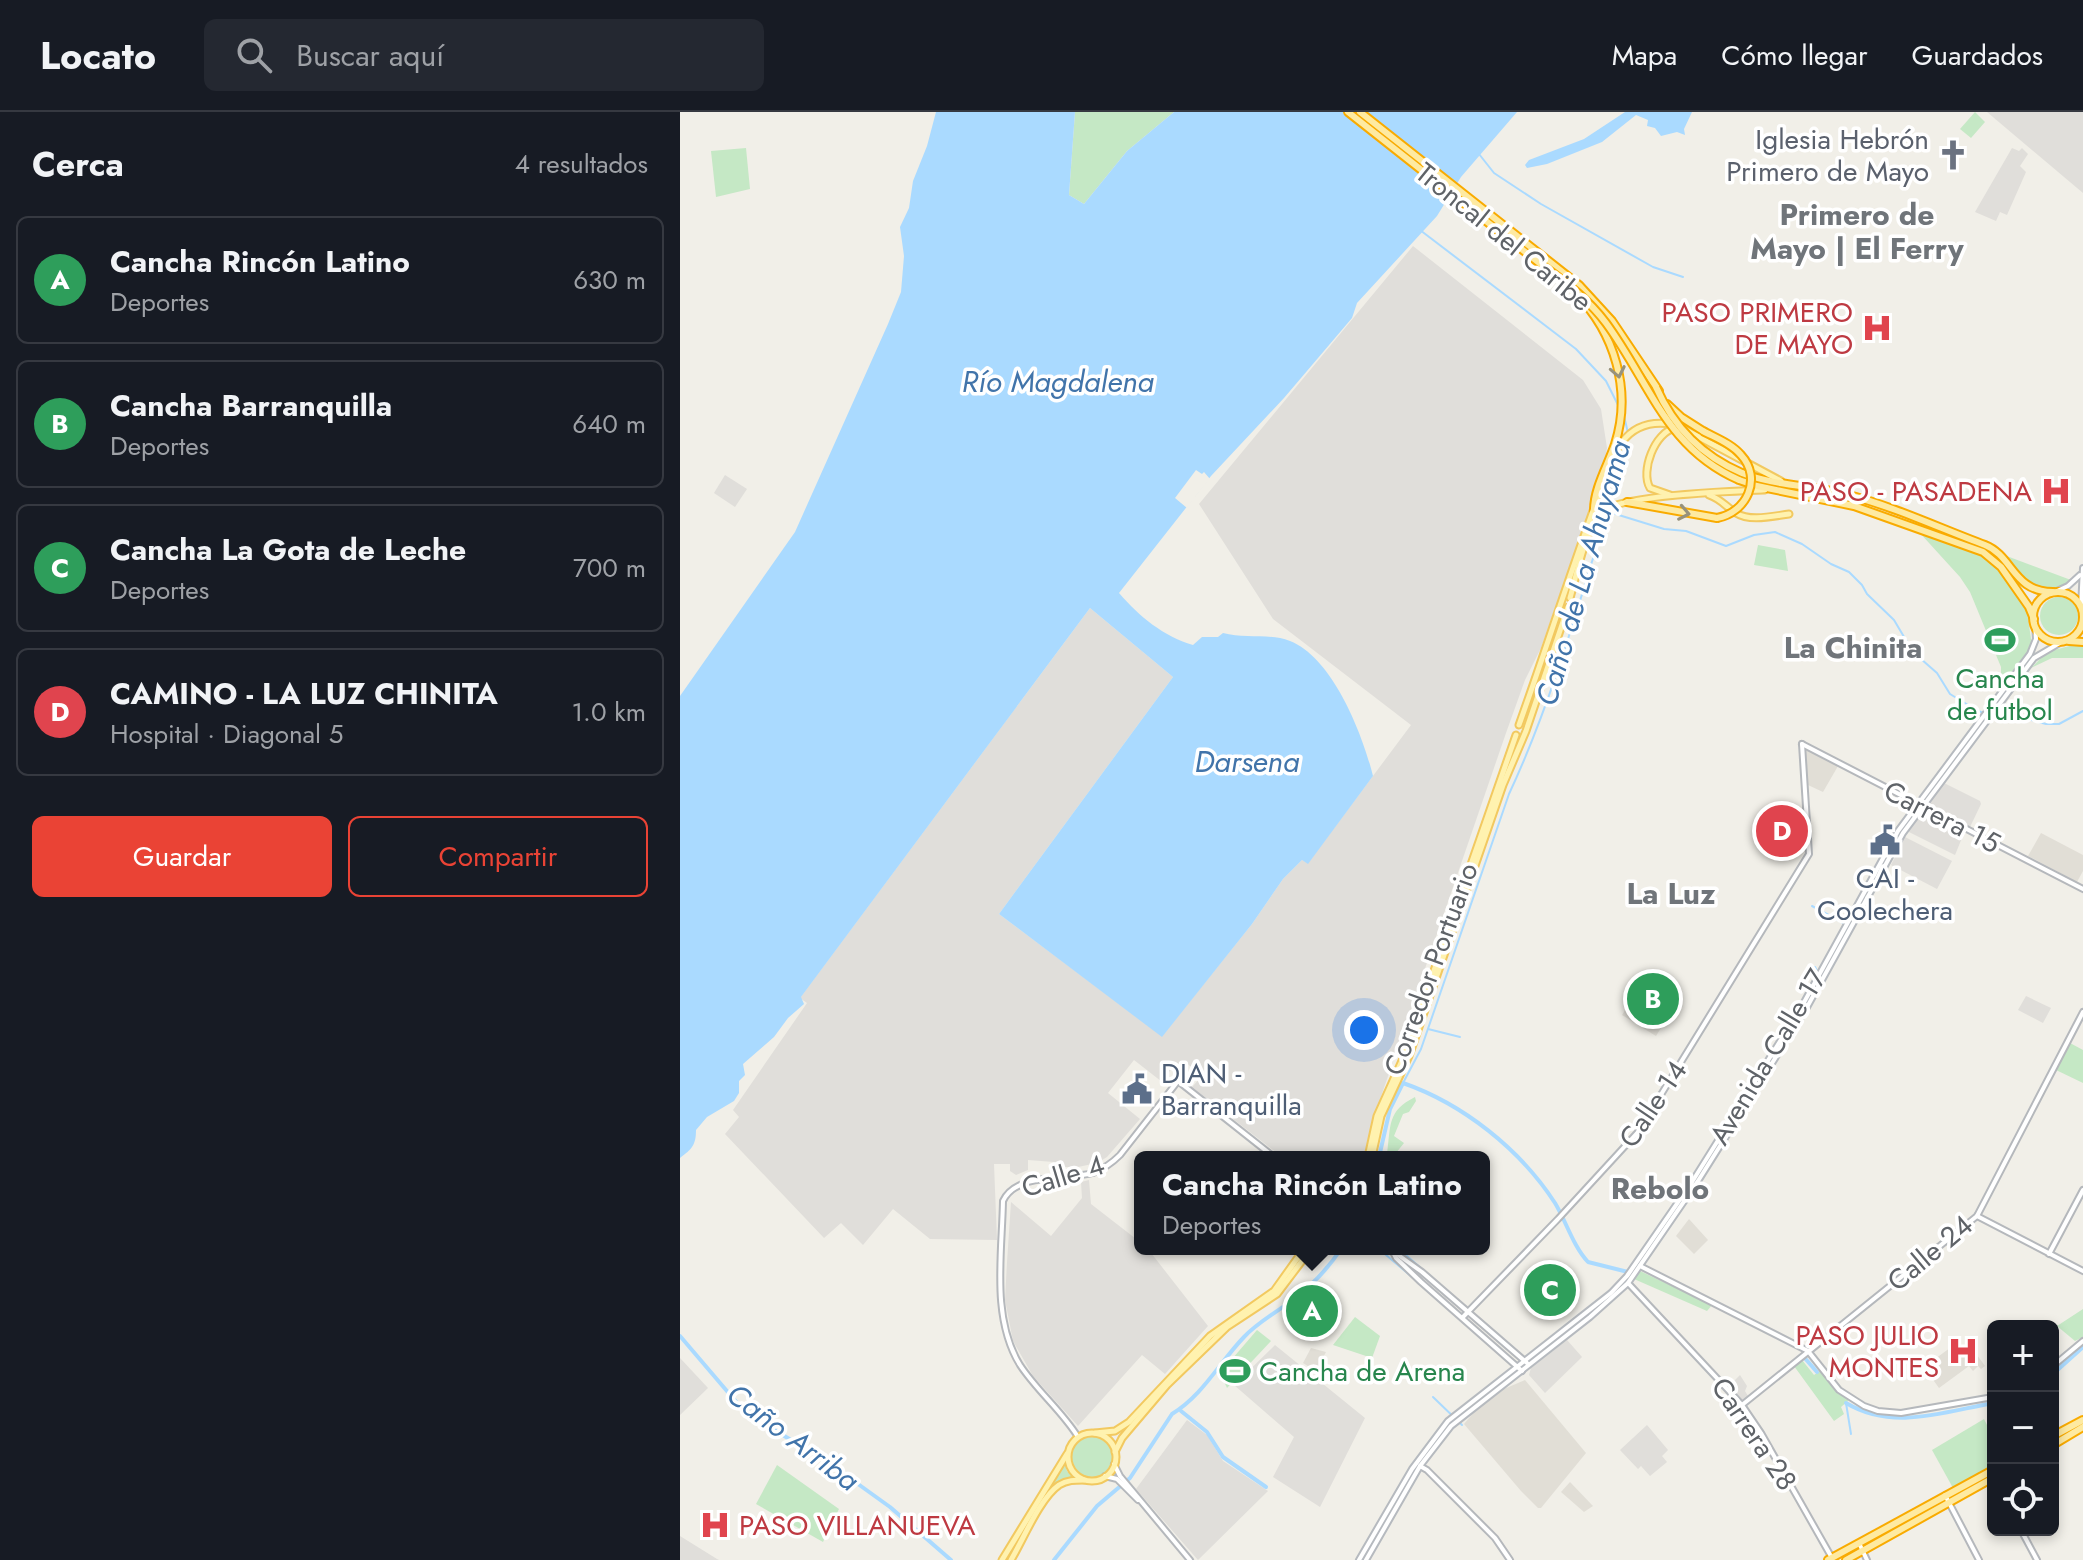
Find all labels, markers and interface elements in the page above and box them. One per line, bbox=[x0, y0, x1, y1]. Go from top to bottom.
search box bbox=[204, 19, 764, 91]
text: Locato bbox=[40, 28, 156, 83]
icon: search bbox=[232, 33, 276, 77]
text: Buscar aquí bbox=[296, 34, 444, 77]
text: Mapa bbox=[1612, 35, 1677, 76]
text: Cómo llegar bbox=[1721, 35, 1868, 76]
text: Guardados bbox=[1912, 35, 2043, 76]
place label: Iglesia Hebrón Primero de Mayo bbox=[1726, 119, 1929, 192]
church icon: Iglesia Hebrón Primero de Mayo bbox=[1936, 138, 1970, 172]
text: Cerca bbox=[32, 140, 124, 189]
text: 4 resultados bbox=[515, 145, 648, 183]
street label: Troncal del Caribe bbox=[1407, 153, 1601, 321]
district label: Primero de Mayo | El Ferry bbox=[1750, 193, 1964, 270]
text: Cancha Rincón Latino bbox=[110, 240, 410, 283]
text: A bbox=[50, 261, 70, 299]
text: 630 m bbox=[573, 261, 646, 299]
text: Deportes bbox=[110, 283, 209, 321]
place label: PASO PRIMERO DE MAYO bbox=[1662, 292, 1853, 365]
hospital icon: PASO PRIMERO DE MAYO bbox=[1860, 311, 1894, 345]
water label: Río Magdalena bbox=[962, 360, 1155, 403]
one-way arrow bbox=[1609, 364, 1626, 378]
text: Cancha Barranquilla bbox=[110, 384, 392, 427]
text: B bbox=[51, 405, 69, 443]
text: 640 m bbox=[572, 405, 646, 443]
text: Deportes bbox=[110, 427, 209, 465]
water label: Caño de La Ahuyama bbox=[1524, 435, 1642, 711]
place label: PASO - PASADENA bbox=[1800, 471, 2033, 512]
hospital icon: PASO - PASADENA bbox=[2039, 474, 2073, 508]
one-way arrow bbox=[1678, 504, 1691, 521]
text: Cancha La Gota de Leche bbox=[110, 528, 466, 571]
text: C bbox=[51, 549, 69, 587]
text: 700 m bbox=[573, 549, 646, 587]
text: Deportes bbox=[110, 571, 209, 609]
sports icon: Cancha de futbol bbox=[1983, 623, 2017, 657]
district label: La Chinita bbox=[1784, 626, 1922, 669]
place label: Cancha de futbol bbox=[1947, 658, 2053, 731]
text: CAMINO - LA LUZ CHINITA bbox=[110, 672, 498, 715]
text: D bbox=[50, 693, 70, 731]
text: 1.0 km bbox=[571, 693, 646, 731]
text: Hospital · Diagonal 5 bbox=[110, 715, 344, 753]
water label: Darsena bbox=[1195, 740, 1300, 783]
street label: Carrera 15 bbox=[1877, 770, 2007, 864]
pin: D bbox=[1756, 801, 1808, 861]
button: Guardar bbox=[32, 816, 332, 897]
button: Compartir bbox=[348, 816, 648, 897]
public building icon: CAI - Coolechera bbox=[1868, 823, 1902, 857]
street label: Corredor Portuario bbox=[1374, 857, 1488, 1081]
place label: CAI - Coolechera bbox=[1817, 858, 1953, 931]
district label: La Luz bbox=[1626, 872, 1716, 915]
street label: Avenida Calle 17 bbox=[1699, 961, 1837, 1153]
pin: B bbox=[1627, 969, 1679, 1029]
your location bbox=[1344, 1010, 1384, 1050]
street label: Calle 14 bbox=[1609, 1052, 1697, 1156]
place label: DIAN - Barranquilla bbox=[1161, 1053, 1302, 1126]
public building icon: DIAN - Barranquilla bbox=[1120, 1072, 1154, 1106]
street label: Calle 4 bbox=[1017, 1144, 1109, 1208]
popup bbox=[1134, 1151, 1490, 1255]
text: Cancha Rincón Latino bbox=[1162, 1163, 1462, 1206]
district label: Rebolo bbox=[1611, 1167, 1709, 1210]
street label: Calle 24 bbox=[1878, 1205, 1982, 1301]
text: Deportes bbox=[1162, 1206, 1261, 1244]
pin: C bbox=[1524, 1260, 1576, 1320]
pin: A bbox=[1286, 1281, 1338, 1341]
place label: PASO JULIO MONTES bbox=[1795, 1315, 1939, 1388]
map controls bbox=[1987, 1320, 2059, 1536]
button: + bbox=[1987, 1320, 2059, 1392]
hospital icon: PASO JULIO MONTES bbox=[1946, 1334, 1980, 1368]
place label: Cancha de Arena bbox=[1259, 1351, 1465, 1392]
sports icon: Cancha de Arena bbox=[1218, 1354, 1252, 1388]
street label: Carrera 28 bbox=[1701, 1369, 1807, 1499]
water label: Caño Arriba bbox=[717, 1373, 869, 1502]
button: − bbox=[1987, 1392, 2059, 1464]
button: locate bbox=[1987, 1464, 2059, 1536]
place label: PASO VILLANUEVA bbox=[739, 1505, 976, 1546]
hospital icon: PASO VILLANUEVA bbox=[698, 1508, 732, 1542]

